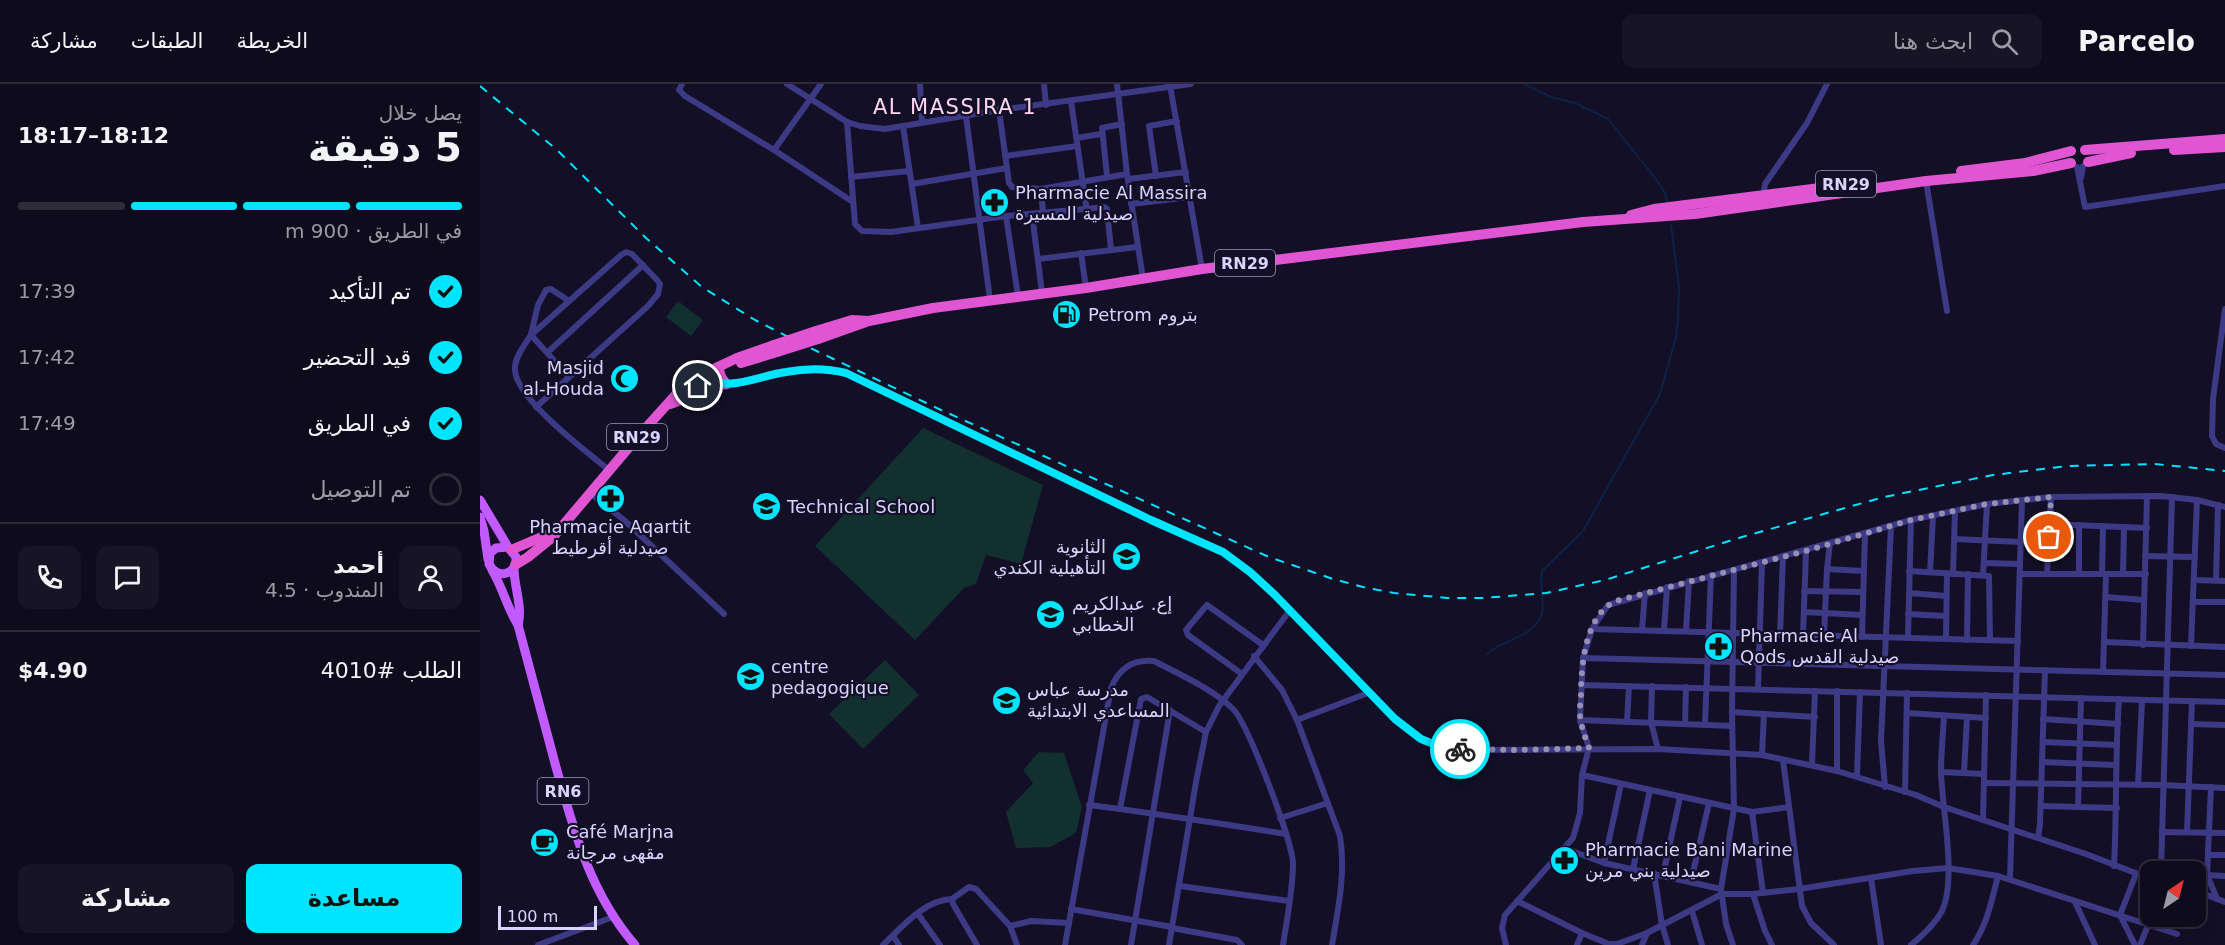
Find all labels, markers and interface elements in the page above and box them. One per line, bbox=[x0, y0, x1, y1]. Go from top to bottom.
search box bbox=[1622, 14, 2042, 68]
icon: search bbox=[1988, 25, 2021, 58]
text: Parcelo bbox=[2078, 25, 2195, 58]
text: مشاركة bbox=[30, 29, 98, 53]
text: الطبقات bbox=[131, 29, 203, 53]
text: الخريطة bbox=[236, 29, 308, 53]
text: ابحث هنا bbox=[1893, 29, 1973, 54]
district label: AL MASSIRA 1 bbox=[873, 95, 1037, 119]
text: يصل خلال bbox=[379, 101, 462, 125]
text: 18:12–18:17 bbox=[18, 123, 169, 148]
text: 5 دقيقة bbox=[308, 125, 462, 170]
road number: RN29 bbox=[1816, 171, 1876, 197]
place label: Pharmacie Al Massira صيدلية المسيرة bbox=[1015, 182, 1207, 225]
pharmacy icon: Pharmacie Al Massira صيدلية المسيرة bbox=[978, 187, 1010, 219]
text: في الطريق · 900 m bbox=[285, 219, 462, 243]
road number: RN29 bbox=[1215, 250, 1275, 276]
icon: check bbox=[429, 275, 462, 308]
text: 17:39 bbox=[18, 279, 76, 303]
text: تم التأكيد bbox=[328, 279, 411, 304]
fuel station icon: Petrom بتروم bbox=[1051, 299, 1083, 331]
place label: Petrom بتروم bbox=[1088, 304, 1198, 326]
icon: check bbox=[429, 341, 462, 374]
text: 17:42 bbox=[18, 345, 76, 369]
text: قيد التحضير bbox=[304, 345, 411, 370]
place label: Masjid al-Houda bbox=[523, 357, 604, 399]
pin bbox=[672, 360, 723, 411]
mosque icon: Masjid al-Houda bbox=[609, 362, 641, 394]
icon: home bbox=[681, 369, 714, 402]
icon: check bbox=[429, 407, 462, 440]
text: 17:49 bbox=[18, 411, 76, 435]
text: في الطريق bbox=[308, 411, 411, 436]
road number: RN29 bbox=[607, 424, 667, 450]
text: تم التوصيل bbox=[310, 477, 411, 502]
pharmacy icon: Pharmacie Aqartit صيدلية أقرطيط bbox=[594, 482, 626, 514]
school or university icon: Technical School bbox=[750, 491, 782, 523]
place label: Technical School bbox=[786, 496, 935, 517]
pin bbox=[2023, 511, 2074, 562]
place label: Pharmacie Aqartit صيدلية أقرطيط bbox=[529, 516, 691, 559]
icon: bag bbox=[2032, 520, 2065, 553]
place label: الثانوية التأهيلية الكندي bbox=[994, 536, 1106, 579]
school or university icon: الثانوية التأهيلية الكندي bbox=[1111, 541, 1143, 573]
button: phone bbox=[18, 546, 81, 609]
button: chat bbox=[96, 546, 159, 609]
button: person bbox=[399, 546, 462, 609]
text: أحمد bbox=[333, 553, 384, 578]
text: المندوب · 4.5 bbox=[265, 578, 384, 602]
place label: إع. عبدالكريم الخطابي bbox=[1072, 593, 1172, 636]
school or university icon: إع. عبدالكريم الخطابي bbox=[1035, 598, 1067, 630]
place label: Pharmacie Al Qods صيدلية القدس bbox=[1740, 625, 1899, 667]
pharmacy icon: Pharmacie Al Qods صيدلية القدس bbox=[1703, 630, 1735, 662]
place label: centre pedagogique bbox=[771, 656, 889, 698]
text: $4.90 bbox=[18, 658, 88, 683]
text: الطلب #4010 bbox=[321, 658, 462, 683]
school or university icon: centre pedagogique bbox=[734, 661, 766, 693]
place label: مدرسة عباس المساعدي الابتدائية bbox=[1027, 679, 1170, 722]
school or university icon: مدرسة عباس المساعدي الابتدائية bbox=[990, 684, 1022, 716]
courier bbox=[1430, 719, 1490, 779]
icon: bike bbox=[1444, 733, 1477, 766]
road number: RN6 bbox=[538, 778, 589, 804]
place label: Café Marjna مقهى مرجانة bbox=[566, 821, 674, 864]
cafe icon: Café Marjna مقهى مرجانة bbox=[529, 826, 561, 858]
place label: Pharmacie Bani Marine صيدلية بني مرين bbox=[1585, 839, 1793, 882]
pharmacy icon: Pharmacie Bani Marine صيدلية بني مرين bbox=[1548, 844, 1580, 876]
north arrow bbox=[2140, 861, 2206, 927]
map controls bbox=[2140, 861, 2206, 927]
button: مشاركة bbox=[18, 864, 234, 933]
button: مساعدة bbox=[246, 864, 462, 933]
scale bar bbox=[498, 903, 597, 930]
text: 100 m bbox=[507, 907, 558, 926]

